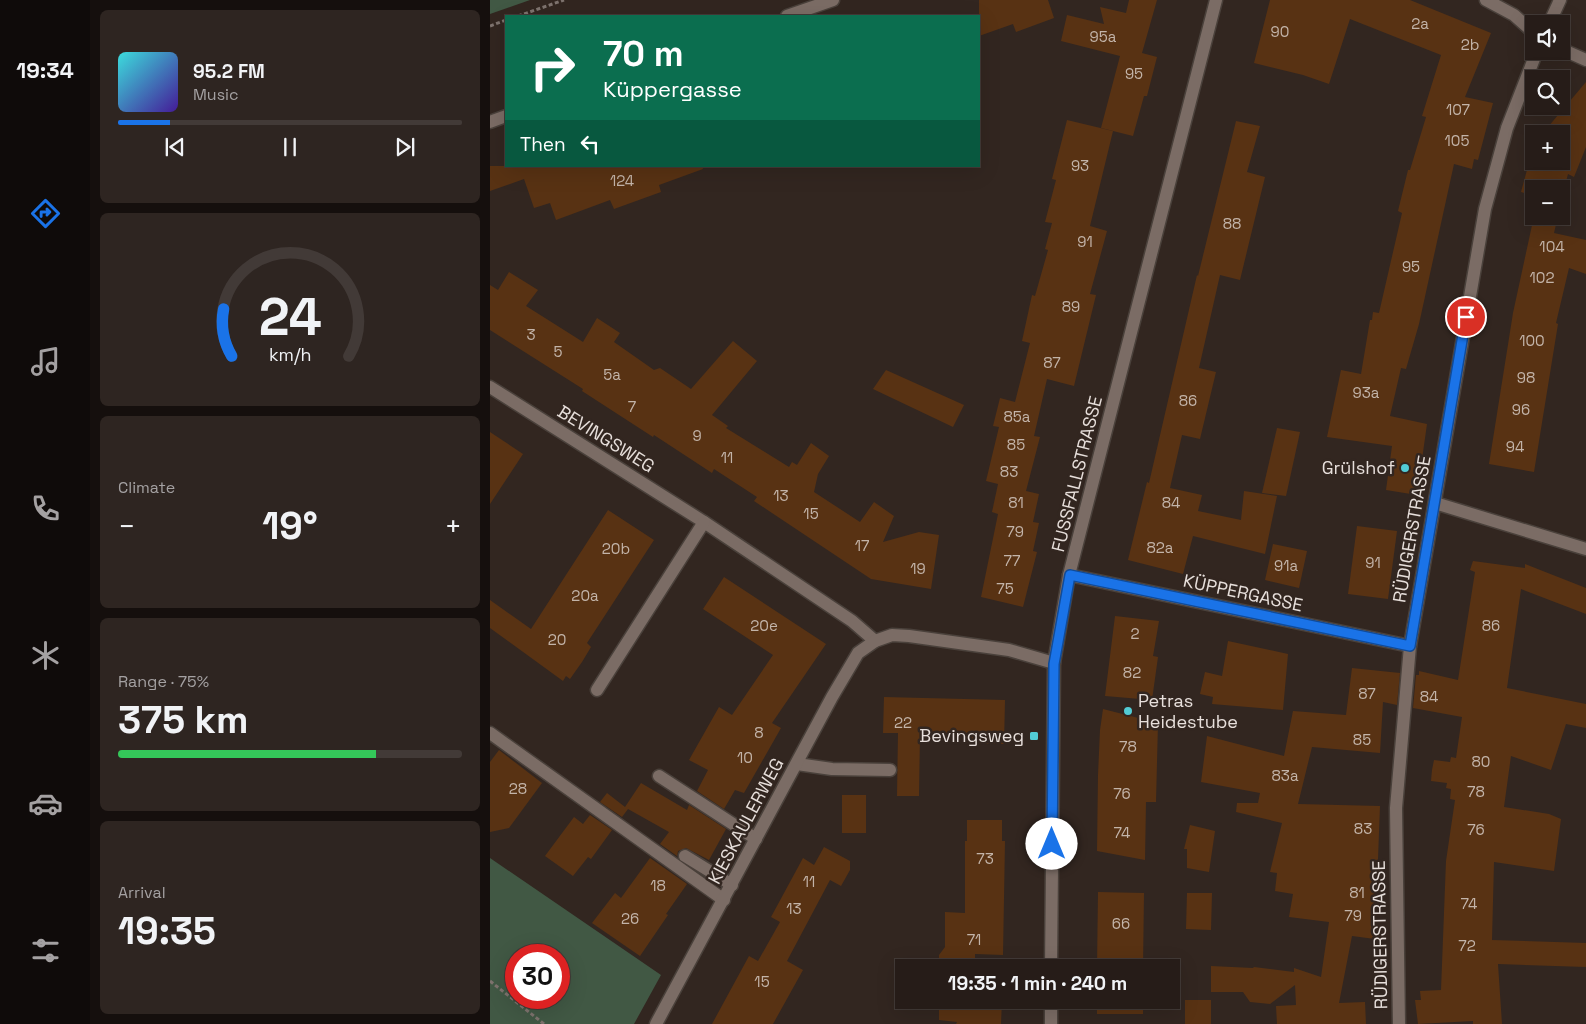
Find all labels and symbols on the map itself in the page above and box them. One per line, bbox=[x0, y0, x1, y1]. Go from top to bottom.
house number: 2a bbox=[1411, 14, 1429, 33]
house number: 90 bbox=[1271, 22, 1289, 41]
house number: 95a bbox=[1090, 27, 1117, 46]
house number: 2b bbox=[1461, 35, 1479, 54]
house number: 95 bbox=[1125, 64, 1143, 83]
house number: 107 bbox=[1446, 100, 1470, 119]
house number: 105 bbox=[1445, 131, 1469, 150]
house number: 93 bbox=[1071, 156, 1089, 175]
house number: 124 bbox=[610, 171, 634, 190]
house number: 88 bbox=[1223, 214, 1241, 233]
house number: 91 bbox=[1077, 232, 1093, 251]
house number: 104 bbox=[1539, 237, 1565, 256]
house number: 95 bbox=[1402, 257, 1420, 276]
house number: 102 bbox=[1530, 268, 1554, 287]
pin bbox=[1445, 296, 1487, 338]
house number: 89 bbox=[1062, 297, 1080, 316]
house number: 3 bbox=[526, 325, 536, 344]
house number: 100 bbox=[1519, 331, 1545, 350]
house number: 5 bbox=[554, 342, 563, 361]
house number: 87 bbox=[1043, 353, 1061, 372]
house number: 5a bbox=[603, 365, 621, 384]
house number: 98 bbox=[1517, 368, 1535, 387]
house number: 93a bbox=[1353, 383, 1380, 402]
house number: 86 bbox=[1179, 391, 1197, 410]
street label: FUSSFALLSTRASSE bbox=[1046, 394, 1107, 554]
house number: 7 bbox=[628, 397, 636, 416]
street label: BEVINGSWEG bbox=[553, 400, 659, 478]
house number: 96 bbox=[1512, 400, 1530, 419]
house number: 85a bbox=[1004, 407, 1031, 426]
house number: 9 bbox=[692, 426, 702, 445]
house number: 85 bbox=[1007, 435, 1025, 454]
house number: 94 bbox=[1506, 437, 1524, 456]
house number: 11 bbox=[721, 448, 733, 467]
street label: RÜDIGERSTRASSE bbox=[1387, 454, 1436, 604]
place label: Grülshof bbox=[1322, 456, 1395, 479]
house number: 83 bbox=[1000, 462, 1018, 481]
marker: Grülshof bbox=[1399, 462, 1411, 474]
house number: 13 bbox=[773, 486, 789, 505]
house number: 81 bbox=[1008, 493, 1024, 512]
house number: 84 bbox=[1162, 493, 1180, 512]
house number: 15 bbox=[803, 504, 819, 523]
house number: 79 bbox=[1006, 522, 1024, 541]
house number: 17 bbox=[855, 536, 869, 555]
house number: 82a bbox=[1146, 538, 1174, 557]
house number: 20b bbox=[602, 539, 630, 558]
house number: 77 bbox=[1004, 551, 1020, 570]
house number: 91 bbox=[1365, 553, 1381, 572]
house number: 91a bbox=[1274, 556, 1298, 575]
house number: 19 bbox=[910, 559, 926, 578]
street label: KÜPPERGASSE bbox=[1181, 569, 1305, 616]
house number: 75 bbox=[996, 579, 1014, 598]
house number: 20a bbox=[571, 586, 599, 605]
house number: 20e bbox=[750, 616, 778, 635]
house number: 86 bbox=[1482, 616, 1500, 635]
house number: 2 bbox=[1130, 624, 1140, 643]
house number: 20 bbox=[548, 630, 566, 649]
house number: 82 bbox=[1123, 663, 1141, 682]
house number: 87 bbox=[1358, 684, 1376, 703]
house number: 84 bbox=[1420, 687, 1438, 706]
place label: Petras Heidestube bbox=[1138, 689, 1238, 733]
marker: Petras Heidestube bbox=[1122, 705, 1134, 717]
house number: 22 bbox=[894, 713, 912, 732]
house number: 8 bbox=[754, 723, 764, 742]
place label: Bevingsweg bbox=[919, 724, 1024, 747]
marker: Bevingsweg bbox=[1028, 730, 1040, 742]
house number: 85 bbox=[1353, 730, 1371, 749]
house number: 78 bbox=[1119, 737, 1137, 756]
house number: 10 bbox=[737, 748, 753, 767]
house number: 80 bbox=[1472, 752, 1490, 771]
street label: KIESKAULERWEG bbox=[703, 754, 789, 888]
house number: 83a bbox=[1271, 766, 1299, 785]
house number: 28 bbox=[509, 779, 527, 798]
house number: 78 bbox=[1467, 782, 1485, 801]
house number: 76 bbox=[1113, 784, 1131, 803]
position arrow bbox=[1025, 817, 1077, 869]
house number: 83 bbox=[1354, 819, 1372, 838]
house number: 76 bbox=[1467, 820, 1485, 839]
house number: 74 bbox=[1114, 823, 1130, 842]
house number: 73 bbox=[976, 849, 994, 868]
street label: RÜDIGERSTRASSE bbox=[1367, 860, 1392, 1010]
house number: 11 bbox=[803, 872, 815, 891]
house number: 18 bbox=[650, 876, 666, 895]
house number: 81 bbox=[1349, 883, 1365, 902]
house number: 74 bbox=[1461, 894, 1477, 913]
house number: 13 bbox=[786, 899, 802, 918]
house number: 79 bbox=[1344, 906, 1362, 925]
house number: 26 bbox=[621, 909, 639, 928]
house number: 66 bbox=[1112, 914, 1130, 933]
house number: 71 bbox=[967, 930, 981, 949]
house number: 72 bbox=[1458, 936, 1476, 955]
speed limit sign: 30 bbox=[505, 944, 570, 1009]
house number: 15 bbox=[754, 972, 770, 991]

